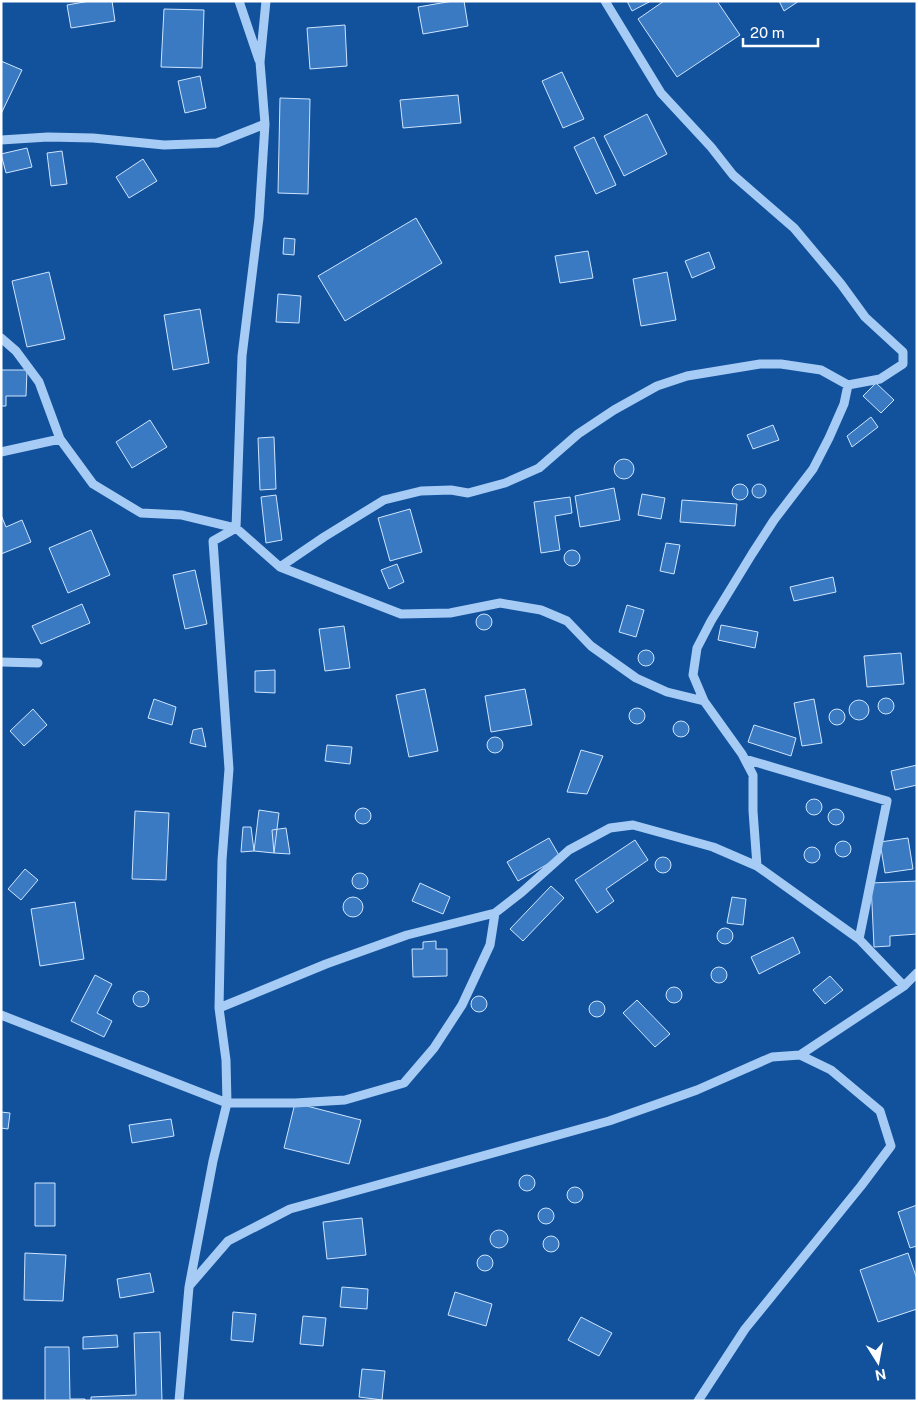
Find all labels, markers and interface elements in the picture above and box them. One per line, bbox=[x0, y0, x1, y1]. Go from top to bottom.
scale bar bbox=[743, 15, 818, 47]
text: 20 m bbox=[750, 24, 785, 41]
north arrow bbox=[853, 1337, 903, 1387]
text: N bbox=[874, 1366, 887, 1384]

